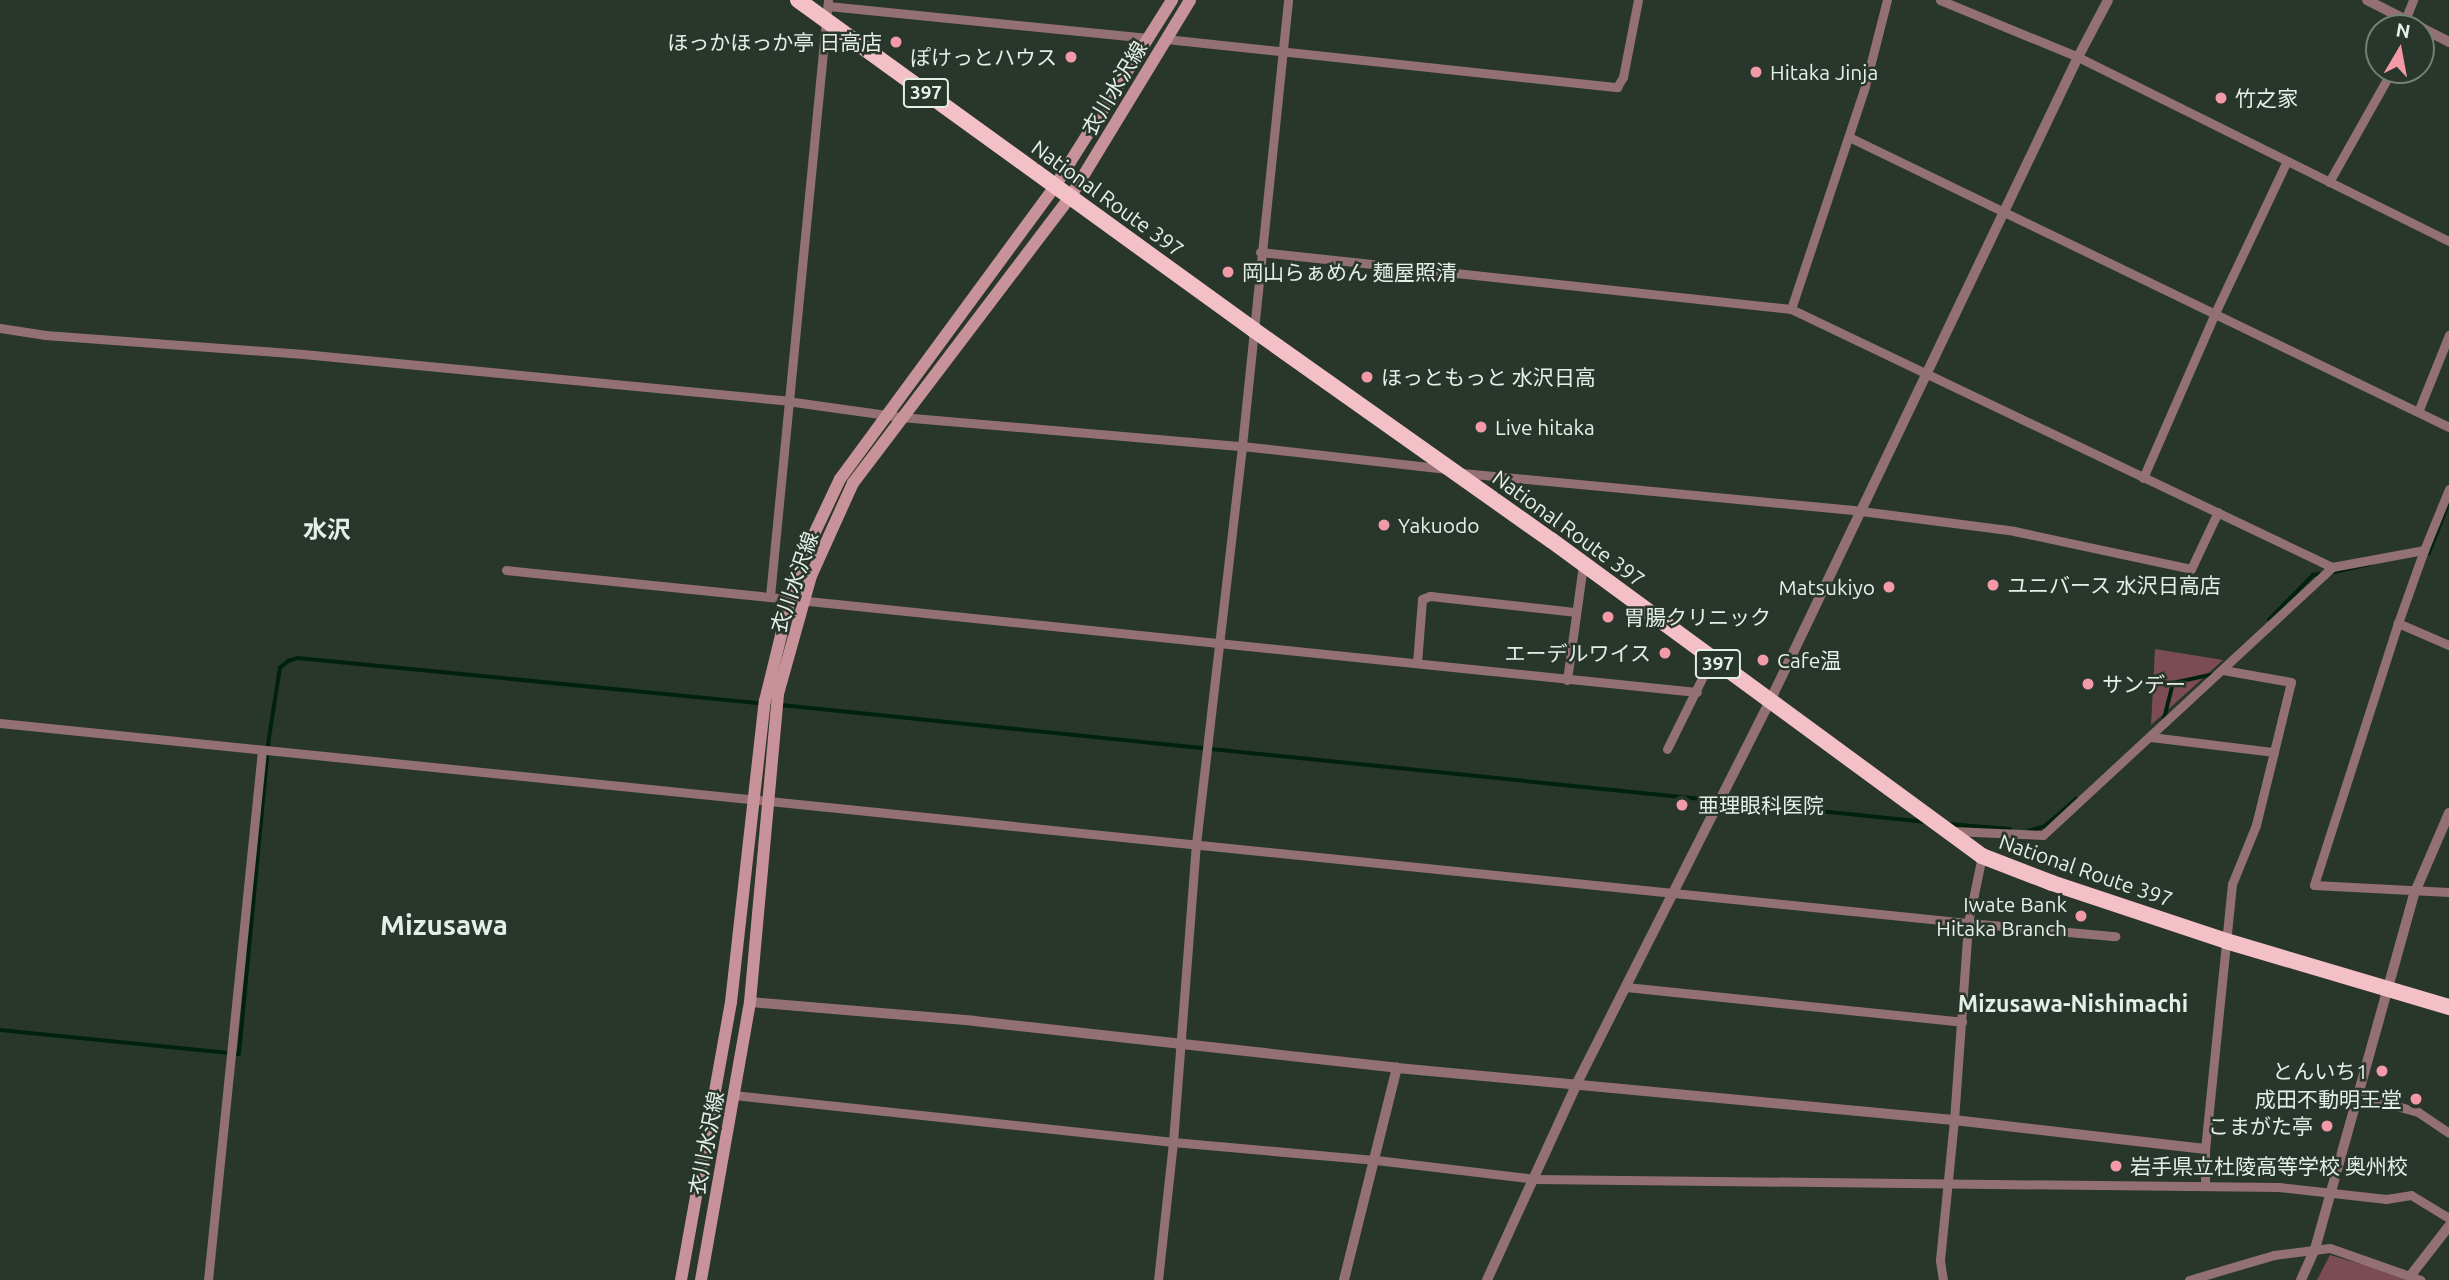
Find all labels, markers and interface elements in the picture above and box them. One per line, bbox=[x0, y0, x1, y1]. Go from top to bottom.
north arrow bbox=[2365, 14, 2435, 84]
text: N bbox=[2394, 18, 2412, 42]
place label: ほっかほっか亭 日高店 bbox=[667, 29, 882, 55]
marker: ほっかほっか亭 日高店 bbox=[888, 34, 904, 50]
street label: 衣川水沢線 bbox=[1076, 37, 1152, 139]
place label: ぽけっとハウス bbox=[910, 44, 1057, 70]
marker: ぽけっとハウス bbox=[1063, 49, 1079, 65]
place label: Hitaka Jinja bbox=[1770, 59, 1878, 85]
marker: Hitaka Jinja bbox=[1748, 64, 1764, 80]
road number: 397 bbox=[902, 78, 950, 108]
place label: 竹之家 bbox=[2235, 85, 2298, 111]
marker: 竹之家 bbox=[2213, 90, 2229, 106]
street label: National Route 397 bbox=[1027, 134, 1189, 262]
place label: 岡山らぁめん 麺屋照清 bbox=[1242, 259, 1457, 285]
marker: 岡山らぁめん 麺屋照清 bbox=[1220, 264, 1236, 280]
place label: ほっともっと 水沢日高 bbox=[1381, 364, 1596, 390]
marker: ほっともっと 水沢日高 bbox=[1359, 369, 1375, 385]
place label: Live hitaka bbox=[1495, 414, 1595, 440]
marker: Live hitaka bbox=[1473, 419, 1489, 435]
street label: National Route 397 bbox=[1488, 464, 1650, 592]
place label: Yakuodo bbox=[1398, 512, 1480, 538]
district label: 水沢 bbox=[303, 516, 351, 544]
marker: Yakuodo bbox=[1376, 517, 1392, 533]
street label: 衣川水沢線 bbox=[765, 528, 823, 636]
place label: ユニバース 水沢日高店 bbox=[2007, 572, 2222, 598]
place label: Matsukiyo bbox=[1779, 574, 1875, 600]
marker: ユニバース 水沢日高店 bbox=[1985, 577, 2001, 593]
marker: Matsukiyo bbox=[1881, 579, 1897, 595]
place label: 胃腸クリニック bbox=[1624, 604, 1771, 630]
marker: 胃腸クリニック bbox=[1598, 607, 1618, 627]
place label: エーデルワイス bbox=[1504, 640, 1651, 666]
marker: エーデルワイス bbox=[1657, 645, 1673, 661]
place label: Cafe温 bbox=[1777, 647, 1841, 673]
road number: 397 bbox=[1694, 649, 1742, 680]
marker: Cafe温 bbox=[1755, 652, 1771, 668]
place label: サンデー bbox=[2102, 671, 2186, 697]
marker: サンデー bbox=[2080, 676, 2096, 692]
place label: 亜理眼科医院 bbox=[1698, 792, 1824, 818]
marker: 亜理眼科医院 bbox=[1672, 795, 1692, 815]
street label: National Route 397 bbox=[1996, 828, 2176, 912]
place label: Iwate Bank Hitaka Branch bbox=[1936, 891, 2067, 941]
district label: Mizusawa bbox=[380, 908, 508, 942]
marker: Iwate Bank Hitaka Branch bbox=[2073, 908, 2089, 924]
district label: Mizusawa-Nishimachi bbox=[1958, 990, 2188, 1018]
place label: とんいち1 bbox=[2272, 1058, 2368, 1084]
marker: とんいち1 bbox=[2374, 1063, 2390, 1079]
place label: 成田不動明王堂 bbox=[2255, 1086, 2402, 1112]
street label: 衣川水沢線 bbox=[684, 1089, 728, 1197]
marker: 成田不動明王堂 bbox=[2408, 1091, 2424, 1107]
place label: こまがた亭 bbox=[2208, 1113, 2313, 1139]
marker: こまがた亭 bbox=[2319, 1118, 2335, 1134]
place label: 岩手県立杜陵高等学校 奥州校 bbox=[2130, 1153, 2408, 1179]
marker: 岩手県立杜陵高等学校 奥州校 bbox=[2108, 1158, 2124, 1174]

